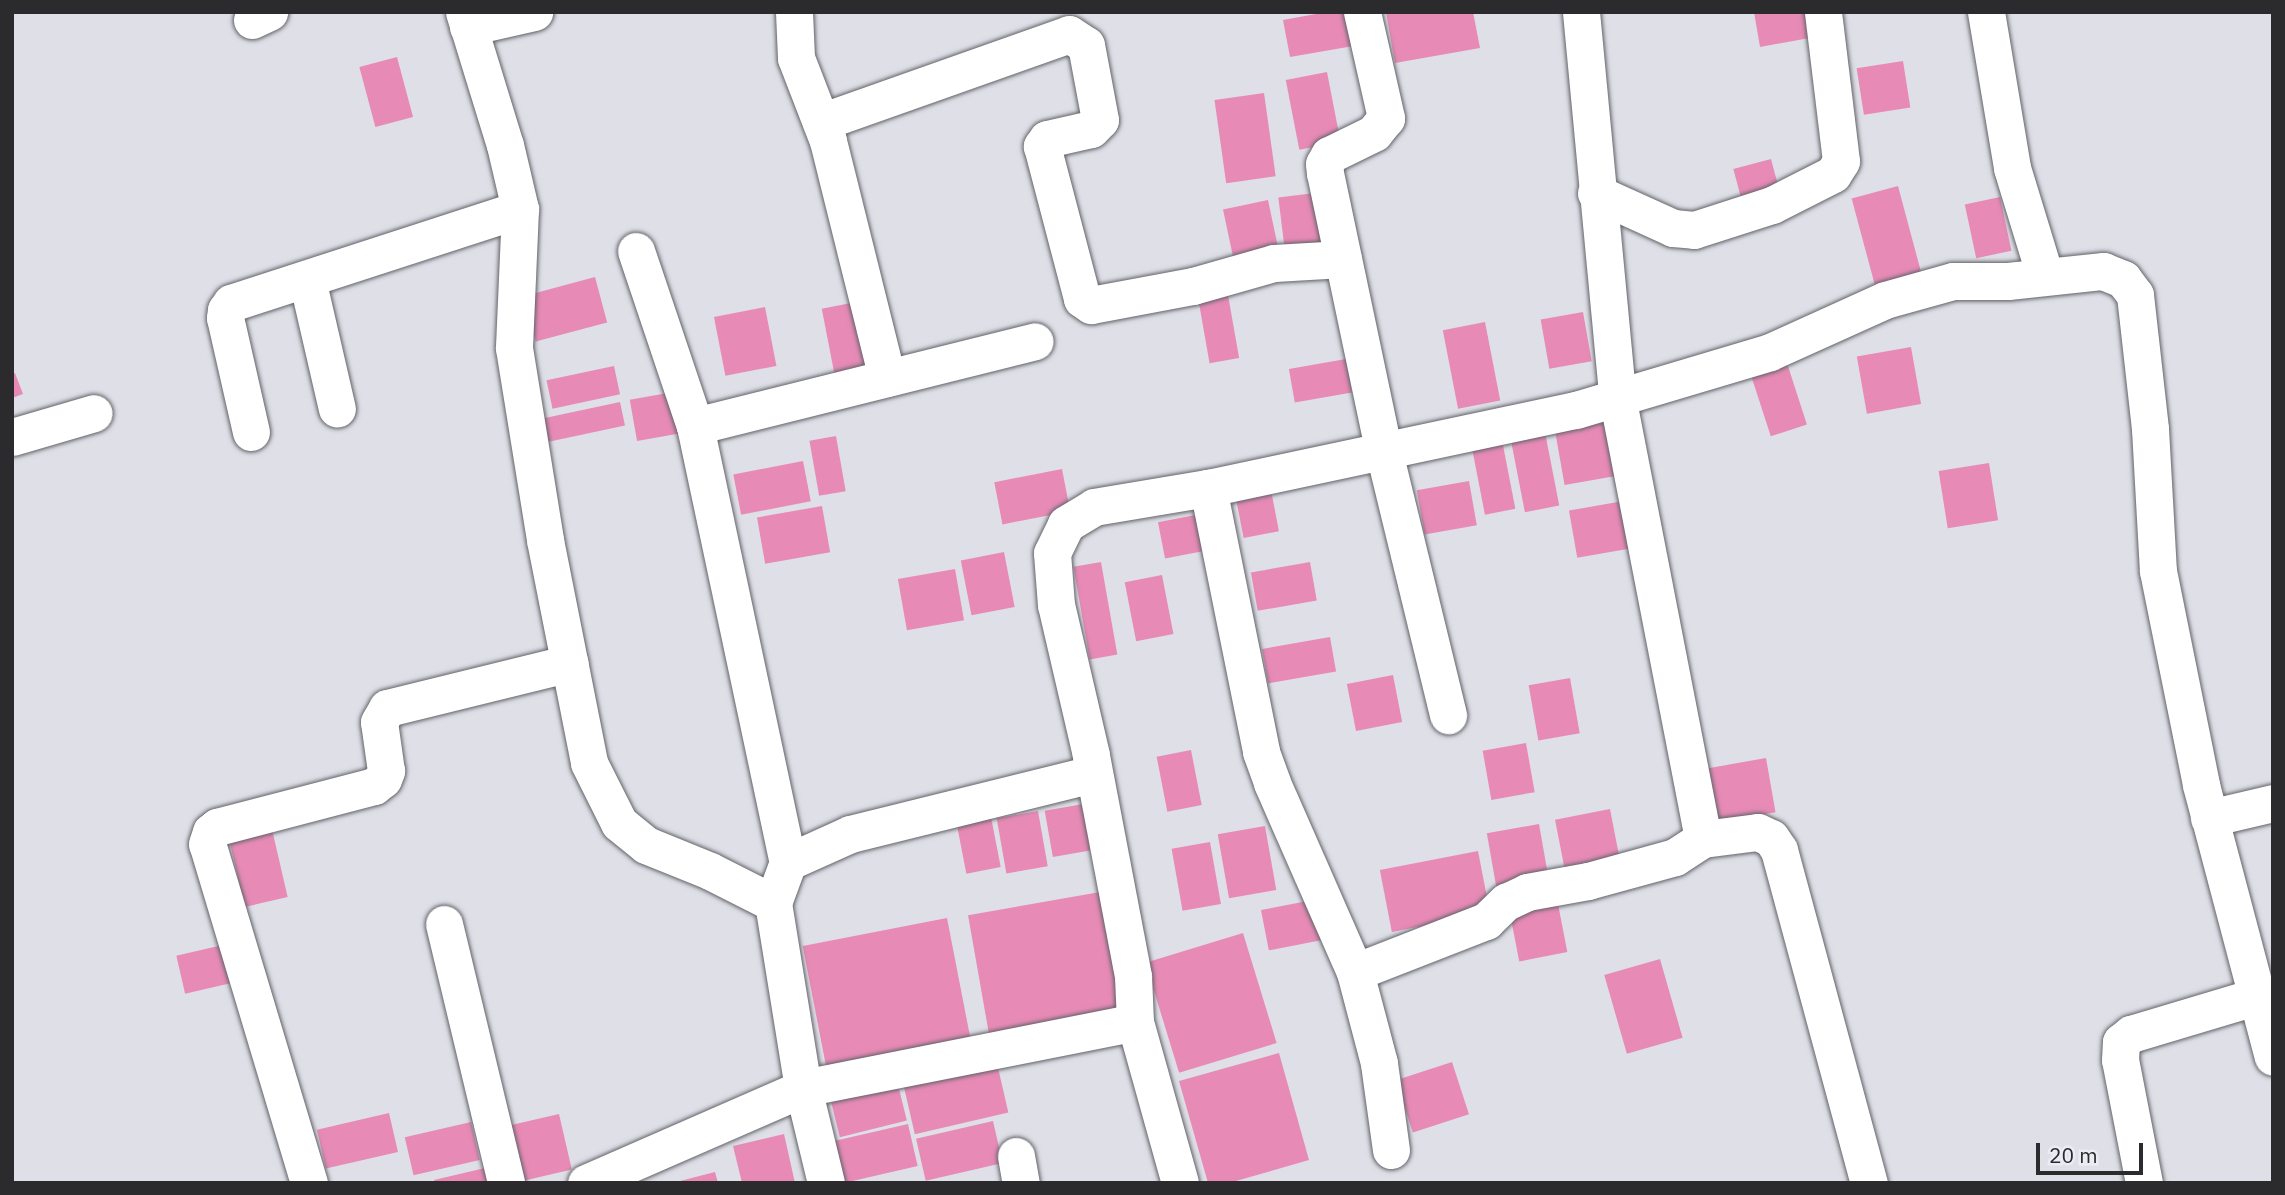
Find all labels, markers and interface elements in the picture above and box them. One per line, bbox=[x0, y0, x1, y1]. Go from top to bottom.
scale bar bbox=[2040, 1128, 2147, 1172]
text: 20 m bbox=[2049, 1141, 2098, 1169]

